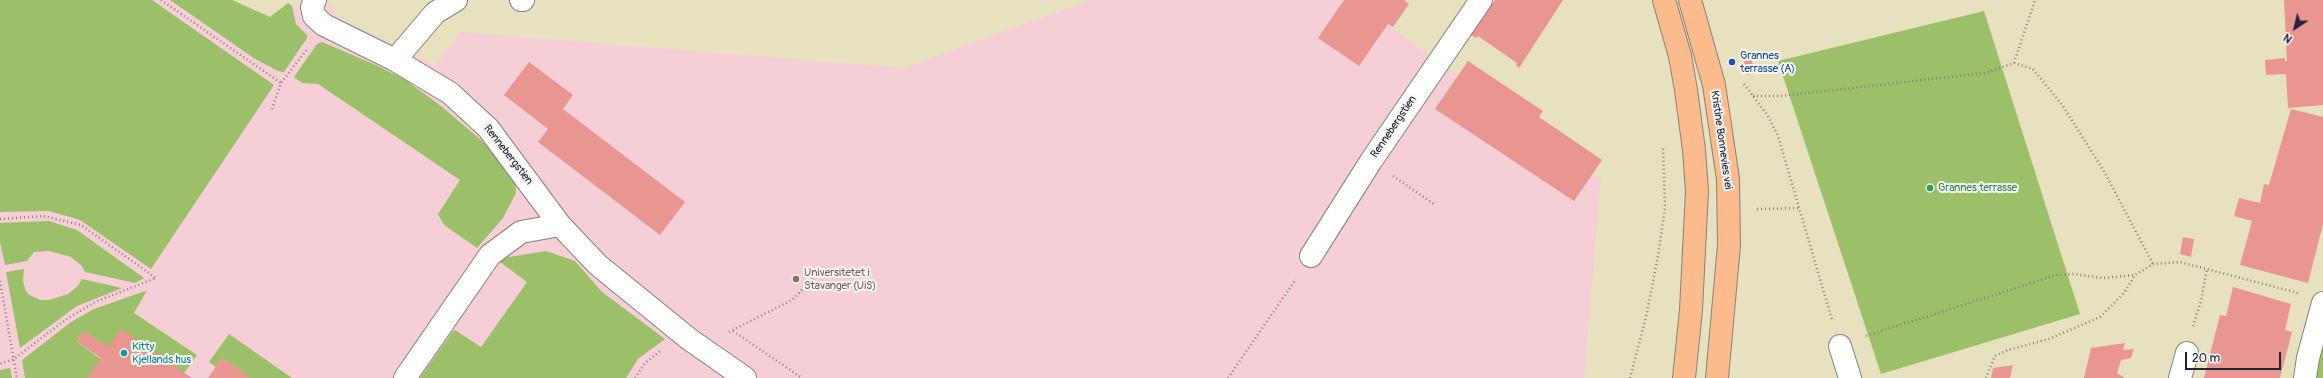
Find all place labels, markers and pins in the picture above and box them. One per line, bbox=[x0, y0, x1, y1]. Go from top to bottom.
place label: Grannes terrasse (A) bbox=[1740, 49, 1795, 75]
marker: Grannes terrasse (A) bbox=[1727, 57, 1737, 67]
place label: Grannes terrasse bbox=[1938, 181, 2017, 195]
marker: Grannes terrasse bbox=[1925, 183, 1935, 193]
place label: Universitetet i Stavanger (UiS) bbox=[804, 266, 876, 292]
marker: Universitetet i Stavanger (UiS) bbox=[791, 274, 801, 284]
place label: Kitty Kjellands hus bbox=[132, 340, 191, 366]
marker: Kitty Kjellands hus bbox=[119, 348, 129, 358]

